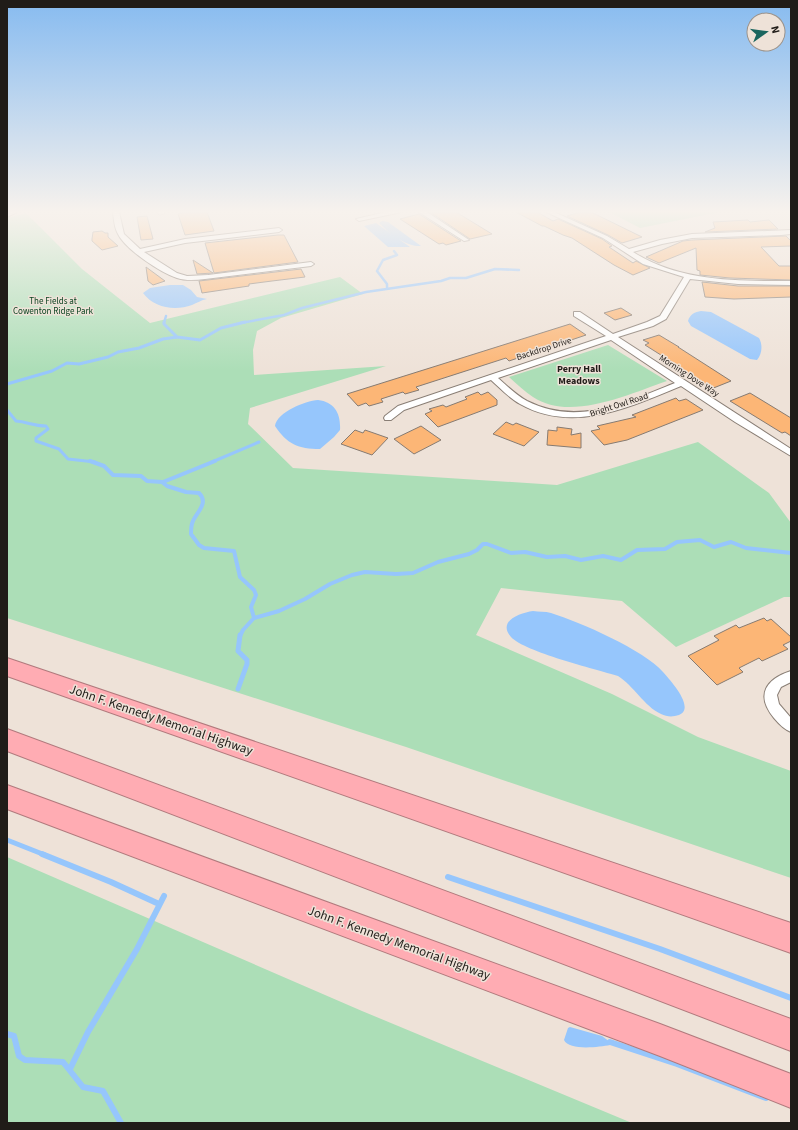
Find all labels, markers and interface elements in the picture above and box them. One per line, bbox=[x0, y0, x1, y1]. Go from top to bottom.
north arrow bbox=[746, 12, 786, 52]
text: N bbox=[767, 24, 783, 35]
park label: The Fields at Cowenton Ridge Park bbox=[13, 295, 94, 318]
street label: Backdrop Drive bbox=[515, 334, 574, 364]
street label: Morning Dove Way bbox=[656, 352, 722, 401]
district label: Perry Hall Meadows bbox=[557, 362, 601, 388]
street label: Bright Owl Road bbox=[588, 389, 650, 421]
street label: John F. Kennedy Memorial Highway bbox=[67, 680, 255, 760]
street label: John F. Kennedy Memorial Highway bbox=[305, 902, 493, 984]

